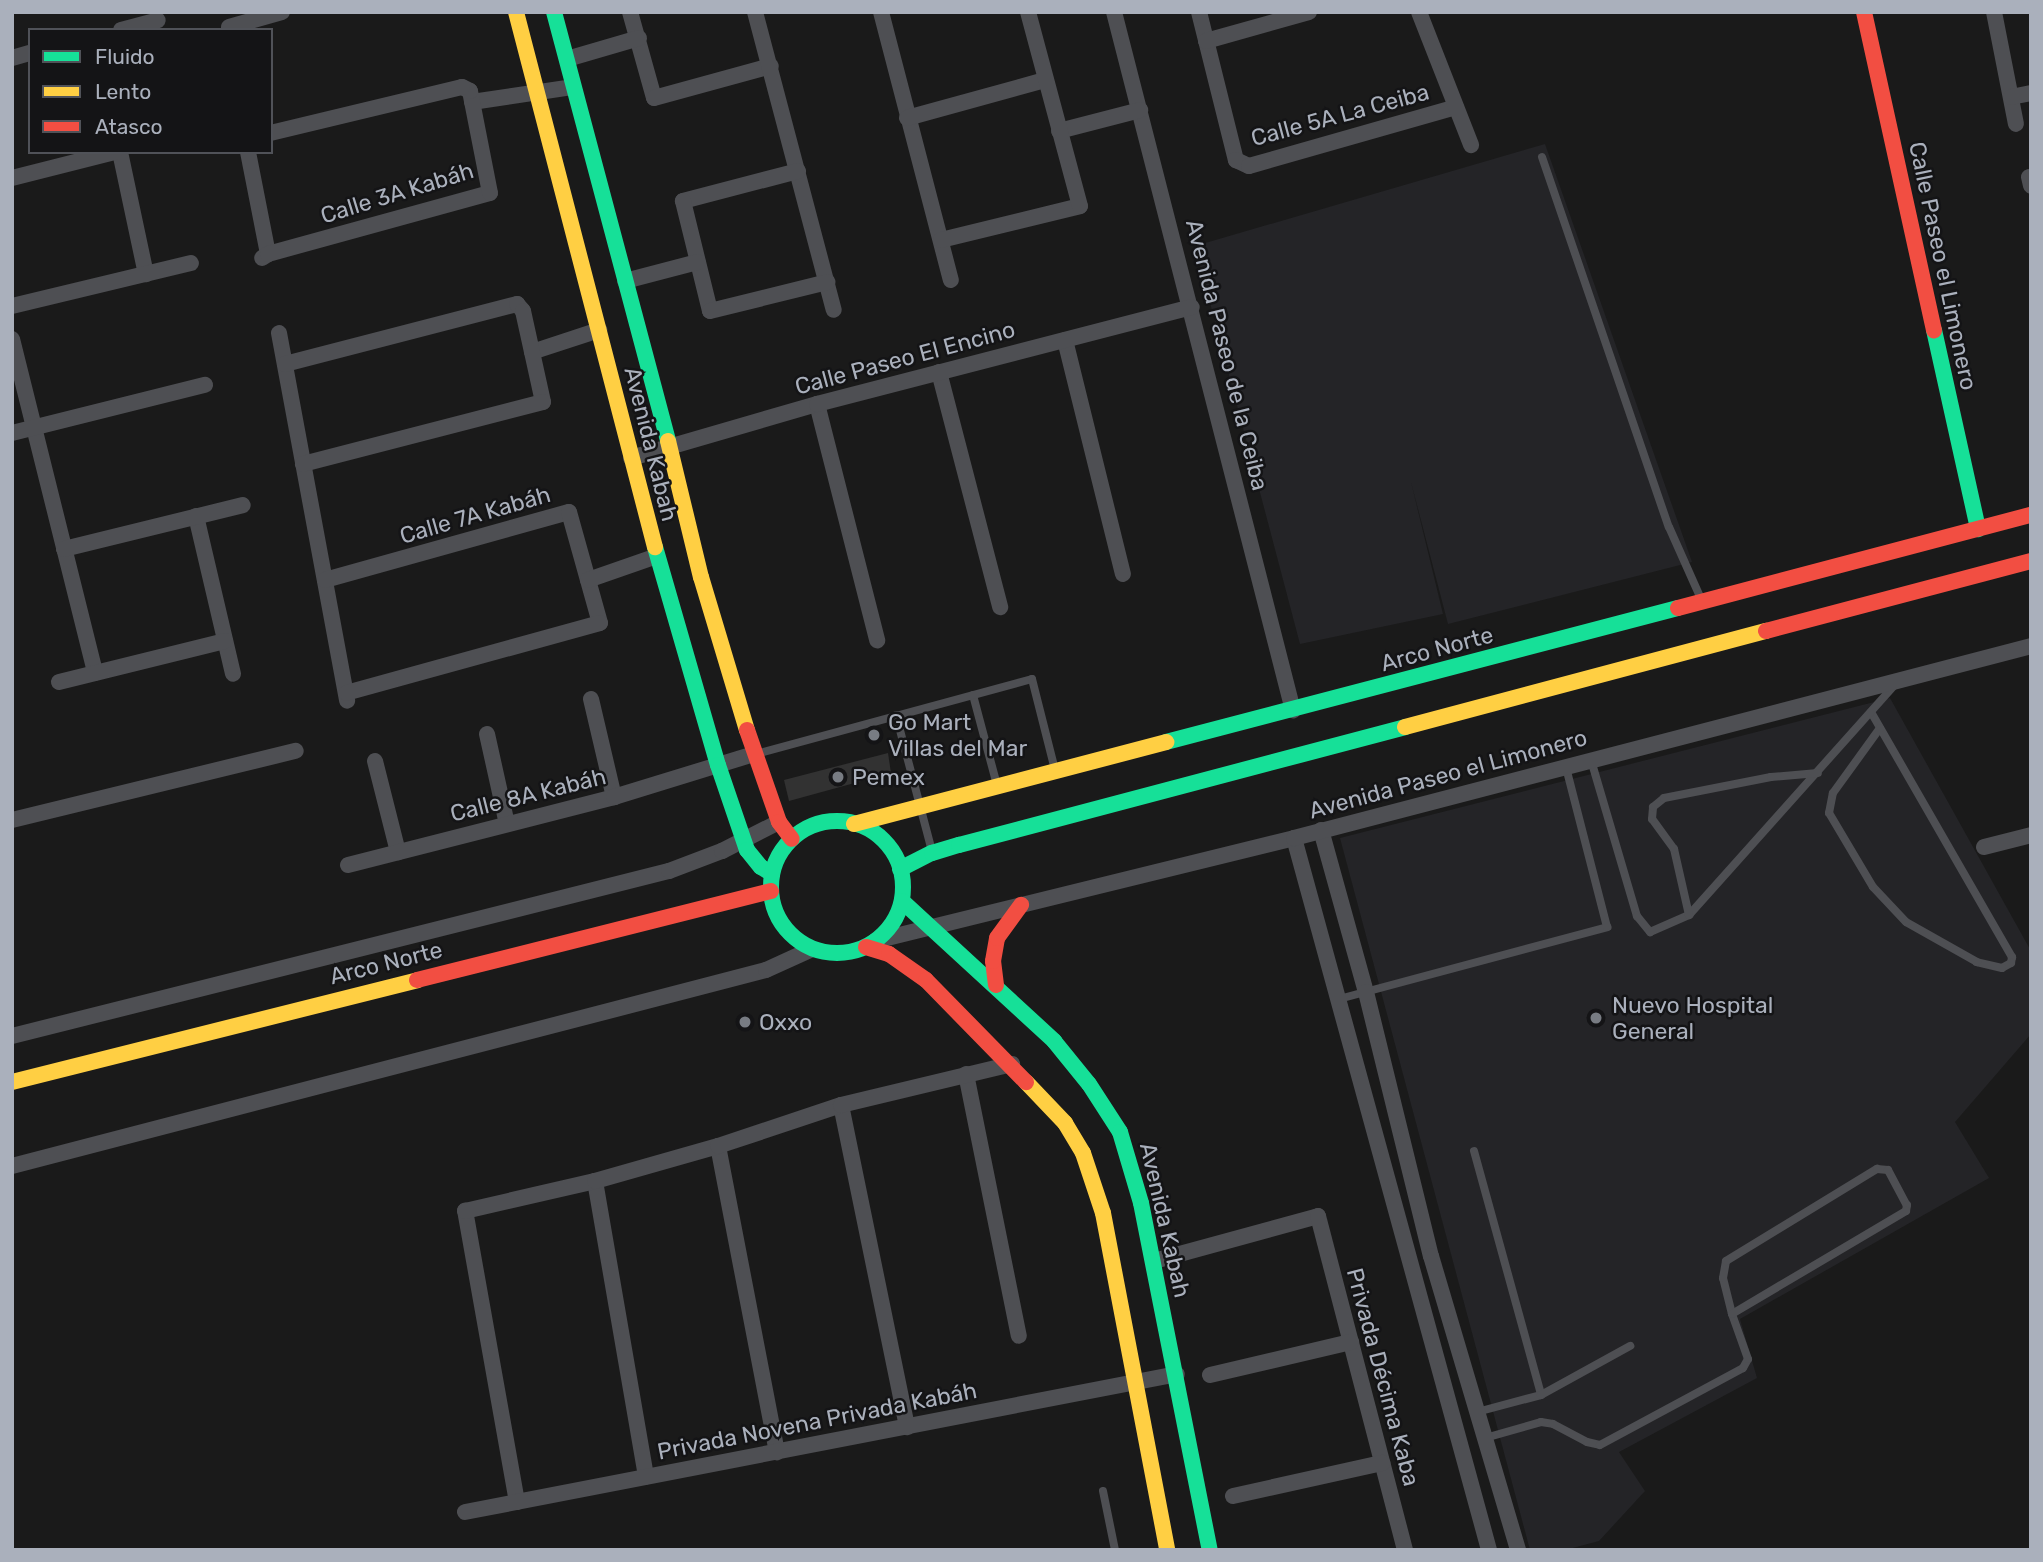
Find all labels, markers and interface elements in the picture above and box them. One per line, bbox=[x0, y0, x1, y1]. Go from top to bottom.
legend bbox=[28, 28, 273, 154]
text: Fluido bbox=[95, 44, 155, 69]
street label: Calle 5A La Ceiba bbox=[1248, 78, 1432, 152]
text: Lento bbox=[95, 79, 151, 104]
text: Atasco bbox=[95, 114, 163, 139]
street label: Calle Paseo el Limonero bbox=[1903, 139, 1983, 393]
street label: Calle 3A Kabáh bbox=[317, 157, 477, 229]
street label: Avenida Paseo de la Ceiba bbox=[1180, 217, 1274, 493]
street label: Calle Paseo El Encino bbox=[792, 315, 1018, 401]
street label: Avenida Kabah bbox=[618, 364, 684, 524]
street label: Calle 7A Kabáh bbox=[396, 480, 554, 550]
street label: Arco Norte bbox=[1378, 621, 1496, 677]
place label: Go Mart Villas del Mar bbox=[888, 708, 1027, 762]
street label: Avenida Paseo el Limonero bbox=[1306, 724, 1590, 824]
marker: Go Mart Villas del Mar bbox=[866, 727, 882, 743]
street label: Calle 8A Kabáh bbox=[447, 762, 609, 828]
place label: Pemex bbox=[852, 763, 925, 791]
marker: Pemex bbox=[830, 769, 846, 785]
street label: Arco Norte bbox=[327, 936, 445, 990]
place label: Nuevo Hospital General bbox=[1612, 991, 1773, 1045]
place label: Oxxo bbox=[759, 1008, 812, 1036]
marker: Nuevo Hospital General bbox=[1586, 1008, 1606, 1028]
marker: Oxxo bbox=[737, 1014, 753, 1030]
street label: Avenida Kabah bbox=[1134, 1140, 1196, 1300]
street label: Privada Décima Kaba bbox=[1341, 1265, 1425, 1489]
street label: Privada Novena Privada Kabáh bbox=[655, 1376, 979, 1466]

